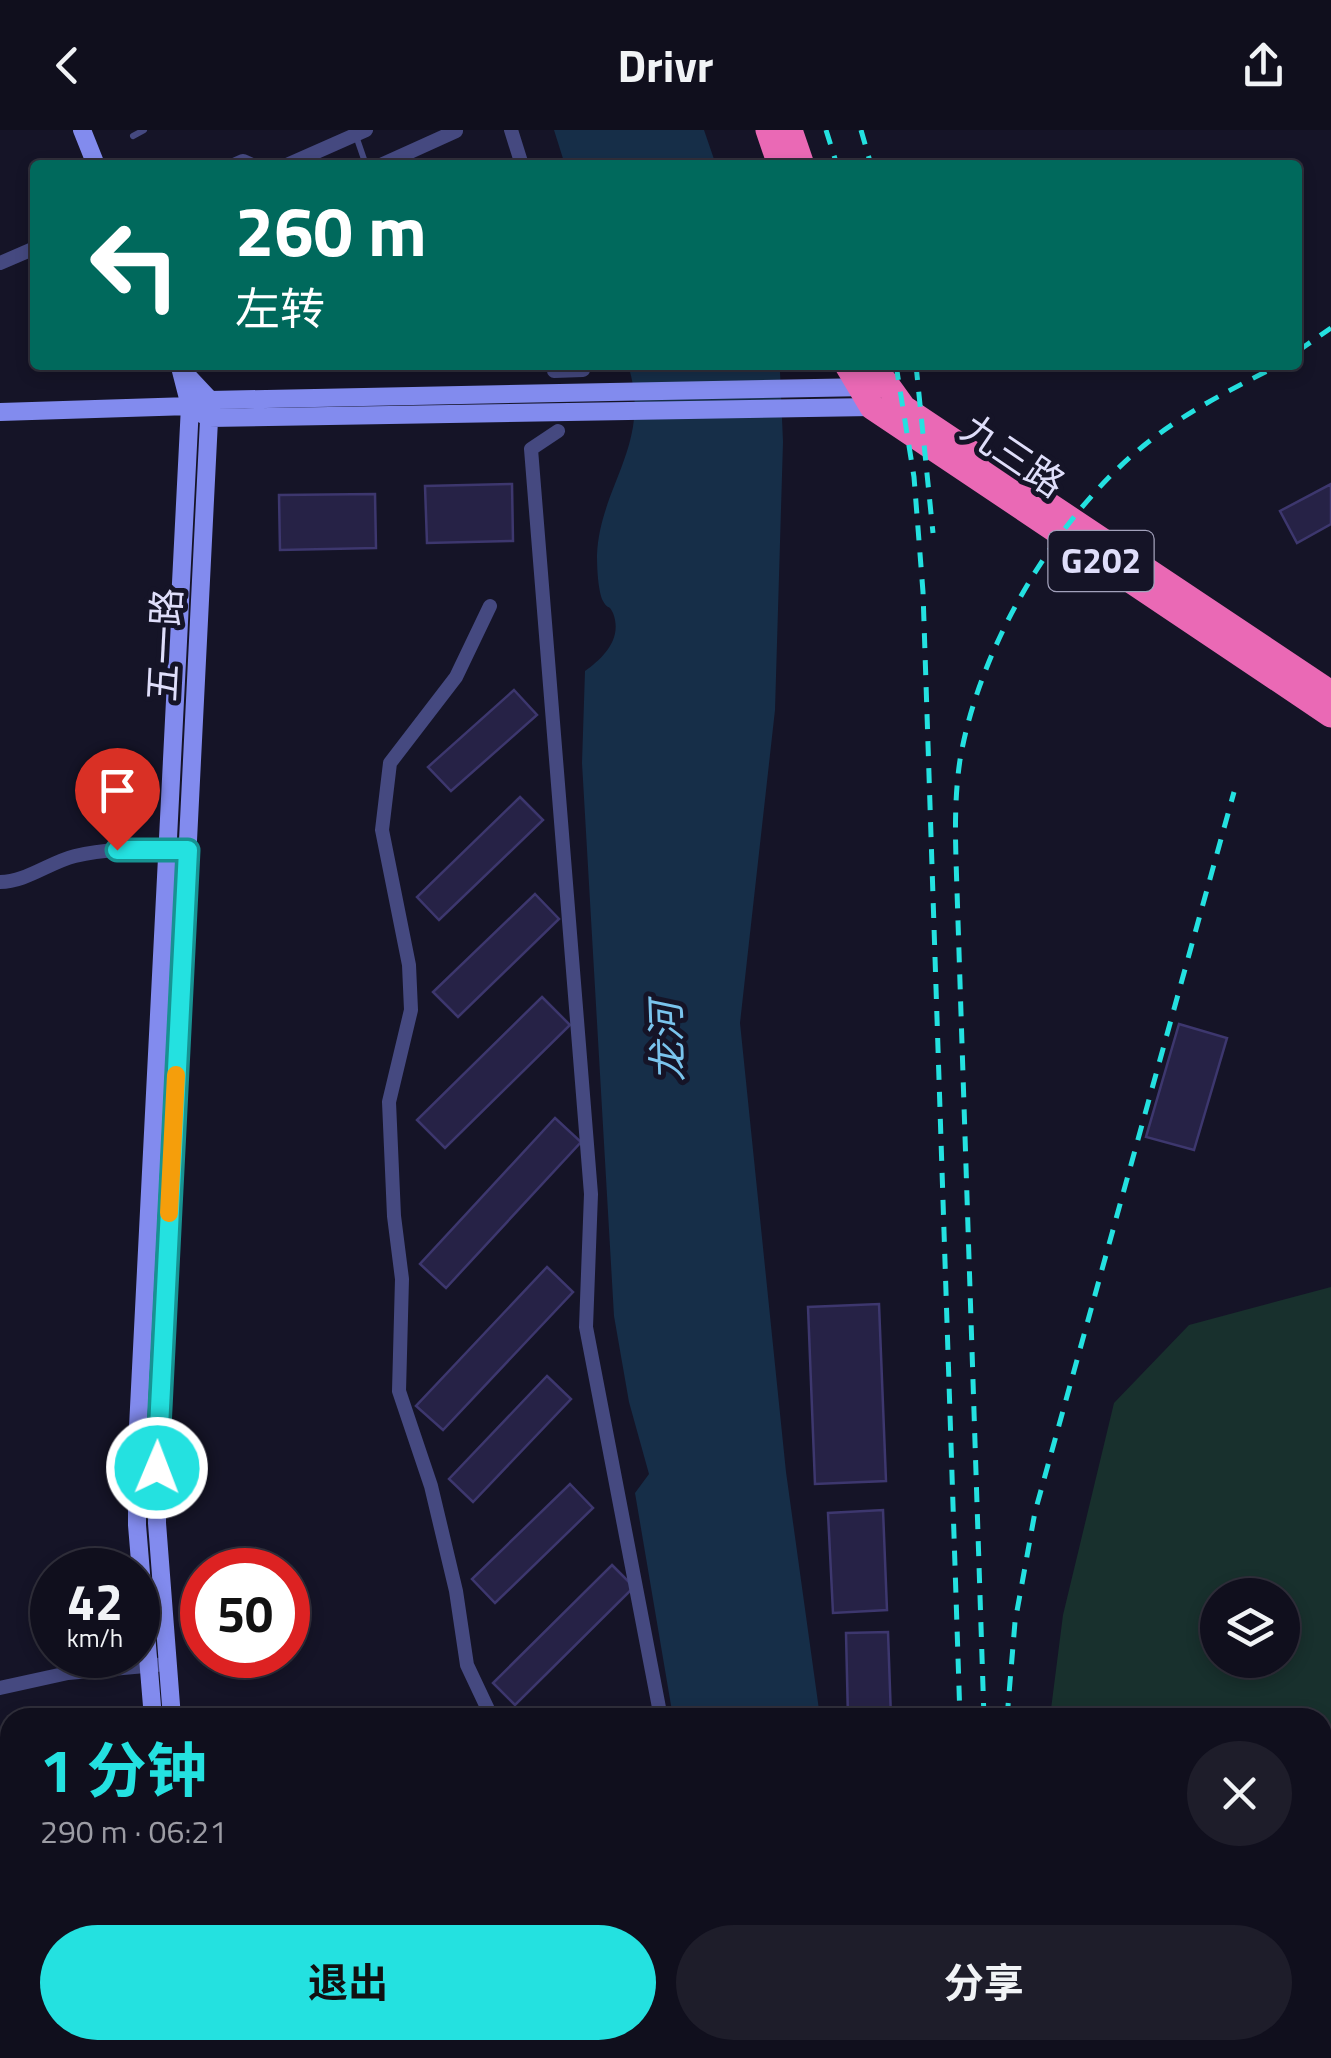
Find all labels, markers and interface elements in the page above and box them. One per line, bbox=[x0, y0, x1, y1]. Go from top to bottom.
text: Drivr bbox=[617, 31, 714, 99]
icon: back bbox=[40, 38, 95, 93]
icon: share bbox=[1236, 38, 1291, 93]
text: 260 m bbox=[235, 177, 427, 283]
icon: left bbox=[70, 200, 200, 330]
text: 左转 bbox=[235, 274, 325, 342]
street label: 九三路 bbox=[950, 399, 1077, 511]
road number: G202 bbox=[1048, 531, 1154, 591]
street label: 五一路 bbox=[132, 587, 196, 703]
pin bbox=[75, 748, 160, 851]
icon: arrive bbox=[90, 763, 145, 818]
water label: 龙河 bbox=[634, 994, 698, 1083]
position arrow bbox=[105, 1416, 209, 1520]
speed limit sign: 50 bbox=[180, 1548, 310, 1678]
text: 42 bbox=[67, 1563, 123, 1639]
map controls bbox=[1200, 1578, 1300, 1678]
button: layers bbox=[1200, 1578, 1300, 1678]
text: km/h bbox=[67, 1619, 123, 1657]
text: 1 分钟 bbox=[40, 1724, 207, 1815]
button: close bbox=[1187, 1741, 1292, 1846]
text: 290 m · 06:21 bbox=[40, 1807, 227, 1855]
button: 退出 bbox=[40, 1925, 656, 2040]
button: 分享 bbox=[676, 1925, 1292, 2040]

